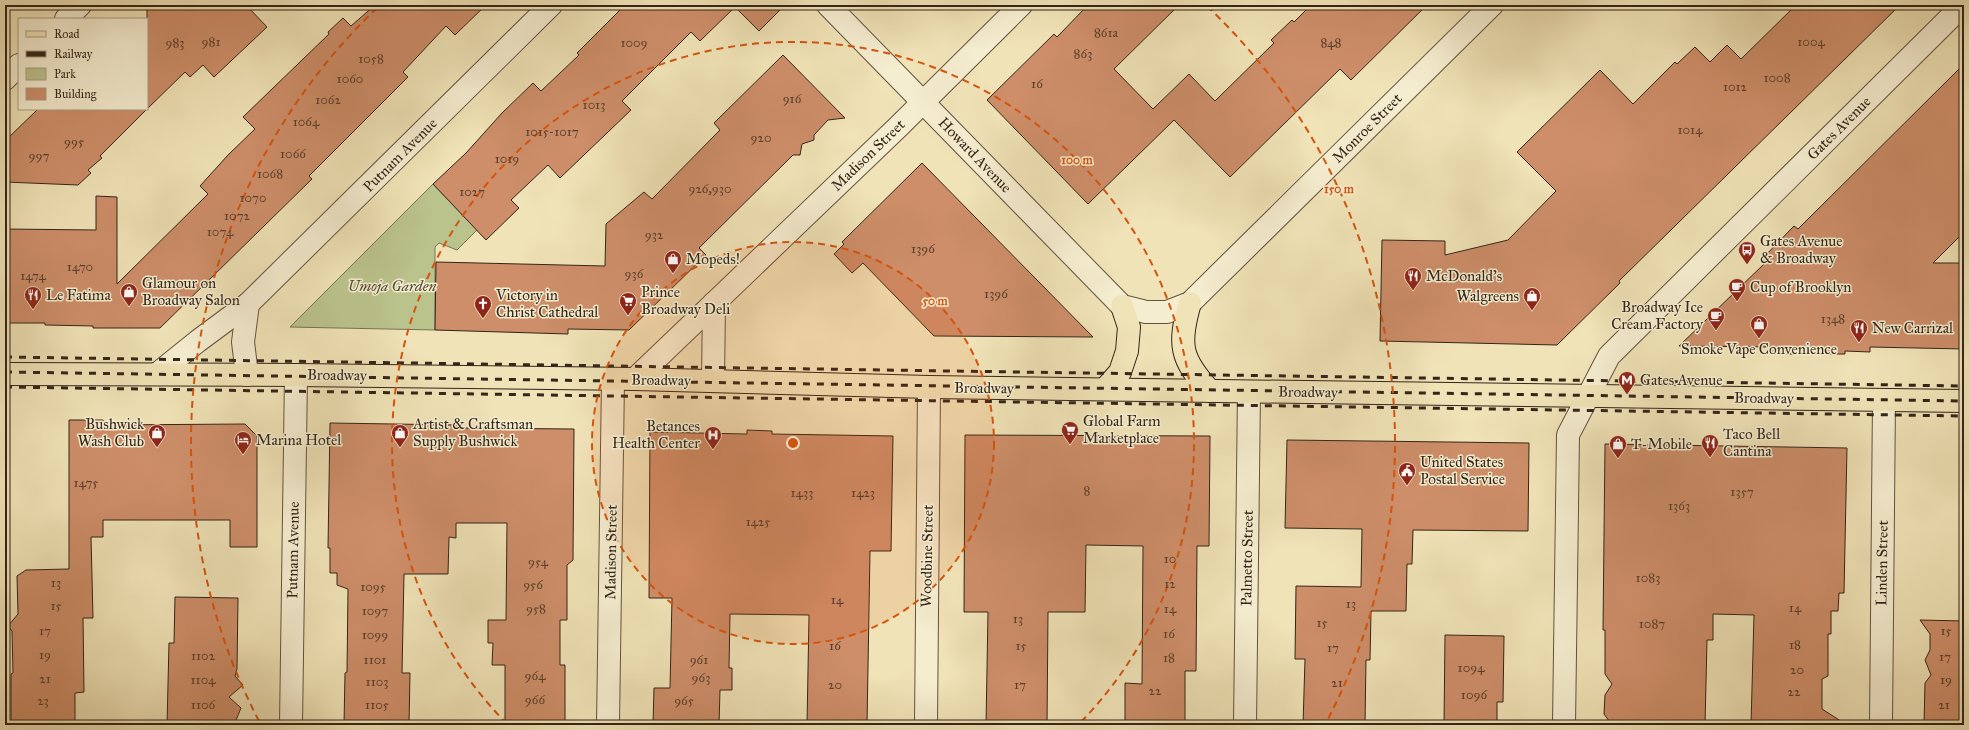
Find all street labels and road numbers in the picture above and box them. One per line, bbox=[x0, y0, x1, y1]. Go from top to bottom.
street label: Monroe Street bbox=[1328, 89, 1406, 167]
street label: Gates Avenue bbox=[1803, 92, 1875, 164]
street label: Putnam Avenue bbox=[359, 114, 441, 196]
street label: Howard Avenue bbox=[935, 114, 1015, 196]
street label: Madison Street bbox=[828, 115, 909, 195]
street label: Broadway bbox=[307, 365, 368, 385]
street label: Broadway bbox=[631, 370, 692, 390]
street label: Broadway bbox=[954, 378, 1015, 398]
street label: Broadway bbox=[1278, 382, 1339, 402]
street label: Broadway bbox=[1734, 388, 1795, 408]
street label: Putnam Avenue bbox=[283, 501, 303, 599]
street label: Madison Street bbox=[601, 504, 621, 600]
street label: Woodbine Street bbox=[917, 504, 937, 608]
street label: Palmetto Street bbox=[1237, 509, 1257, 606]
street label: Linden Street bbox=[1872, 519, 1892, 606]

